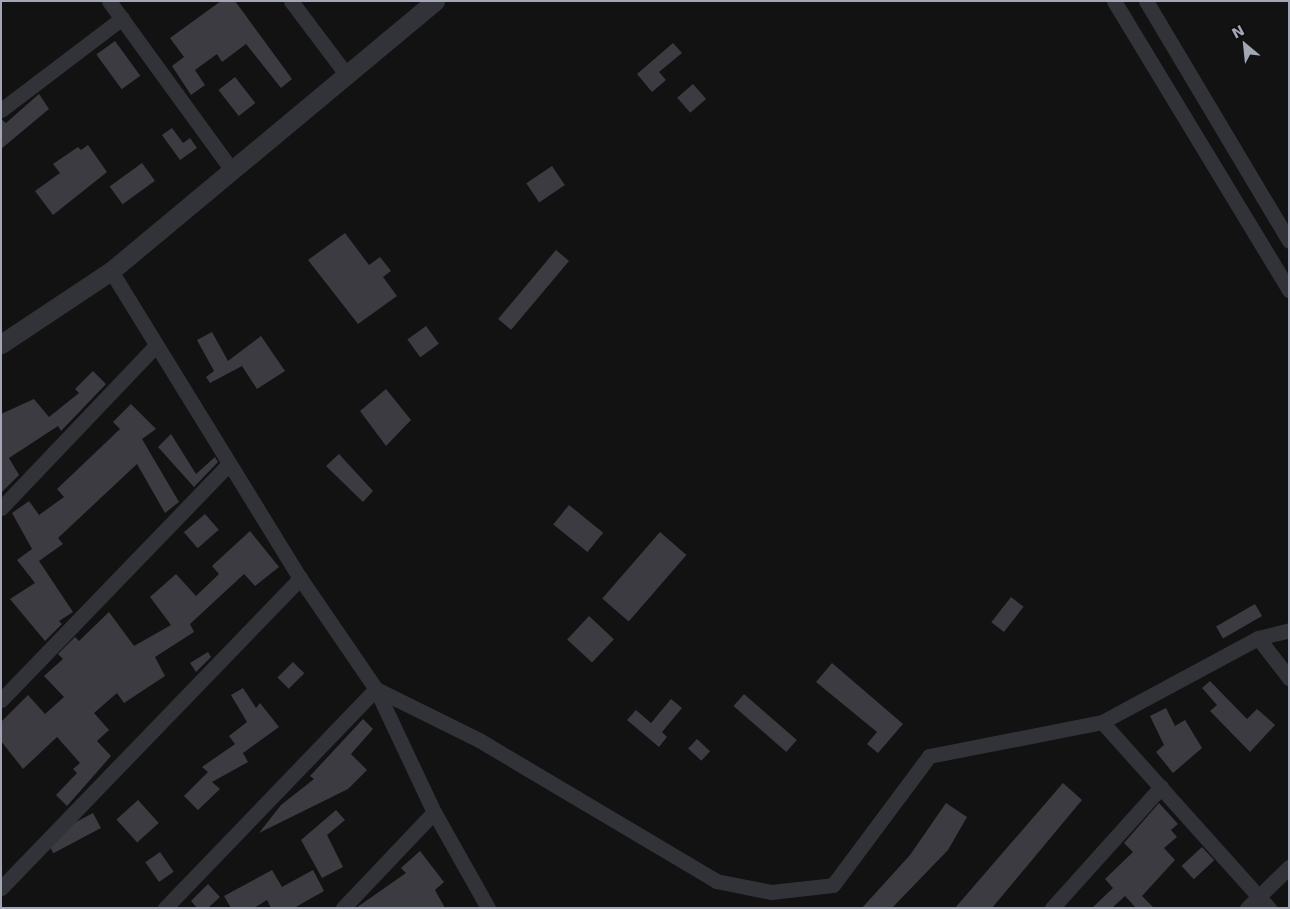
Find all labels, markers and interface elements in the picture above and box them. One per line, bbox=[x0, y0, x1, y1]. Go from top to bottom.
north arrow bbox=[1220, 20, 1270, 70]
text: N bbox=[1229, 22, 1247, 42]

